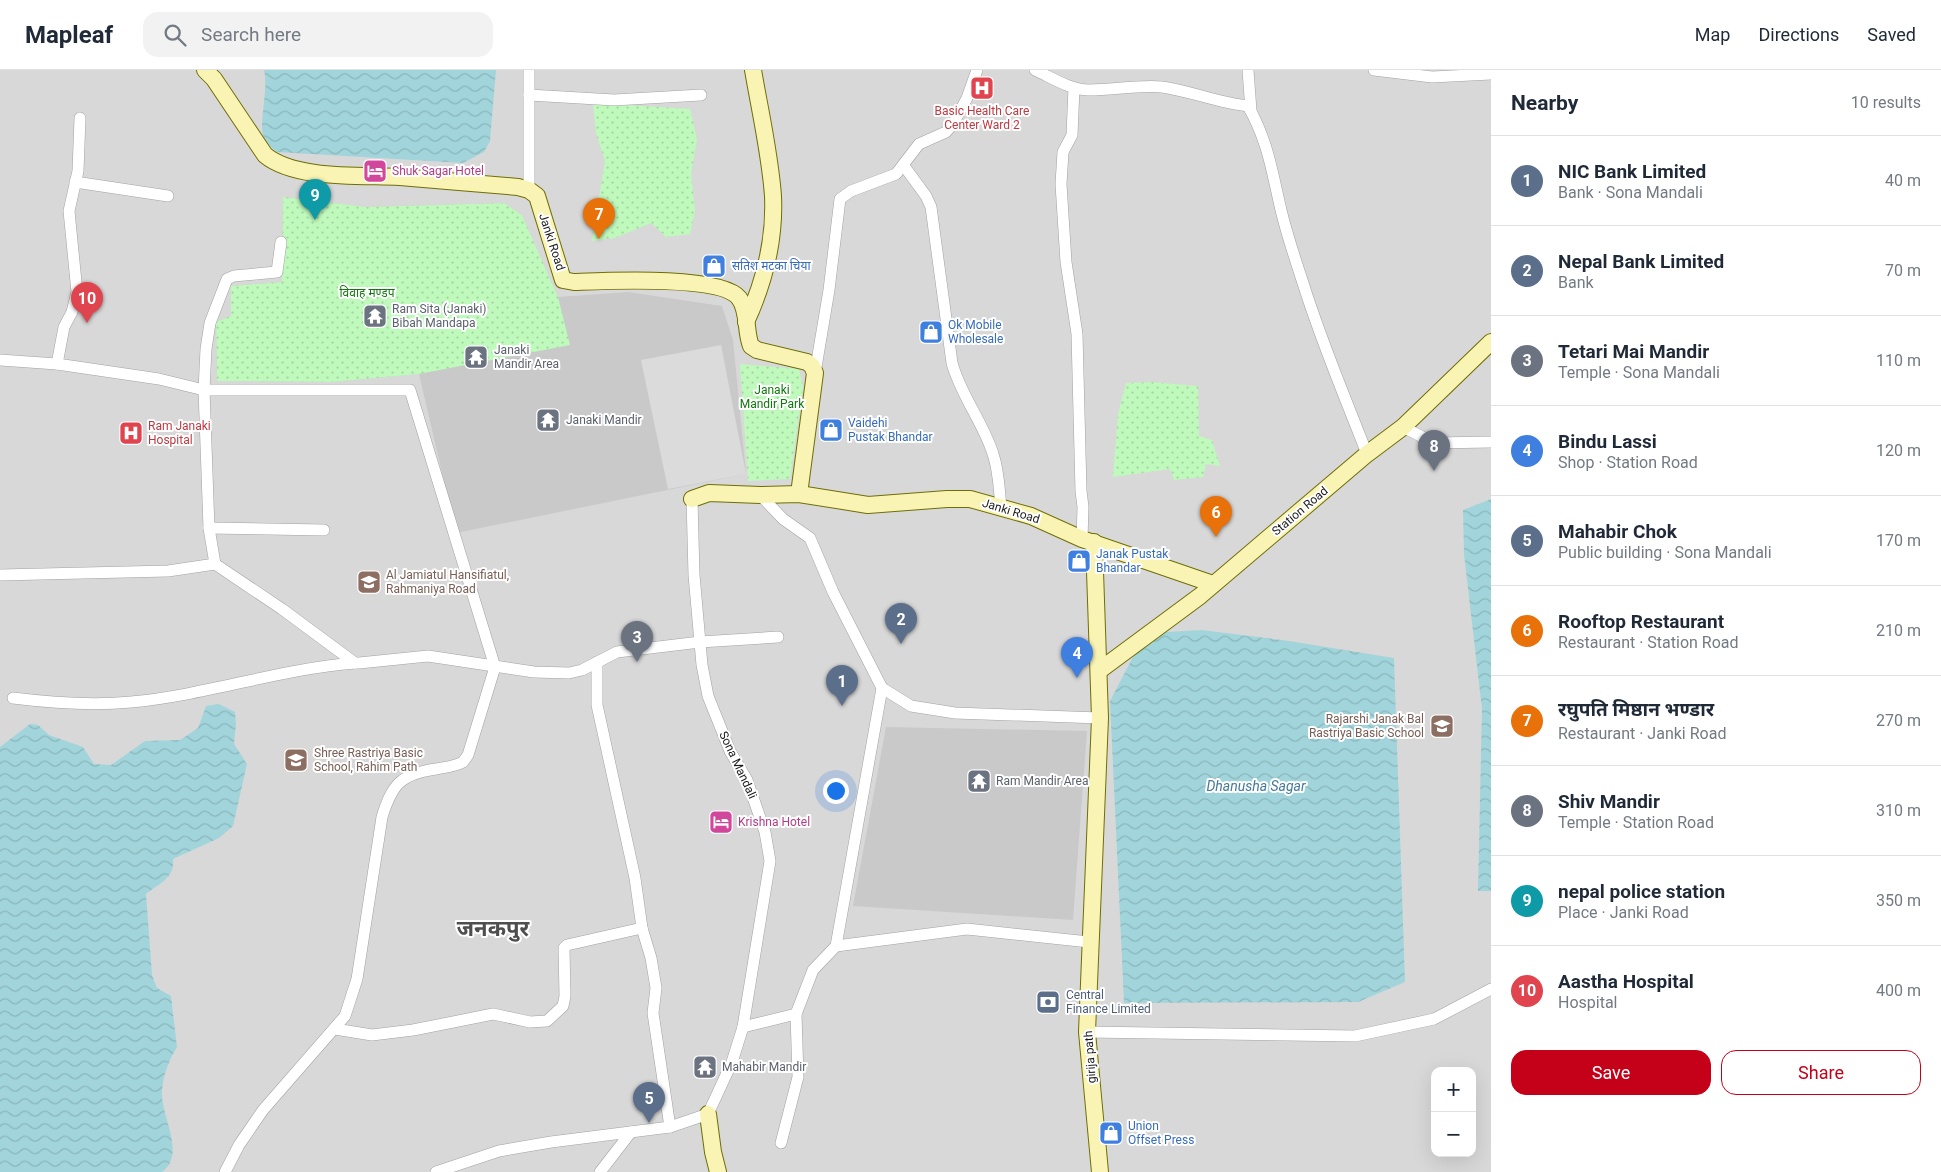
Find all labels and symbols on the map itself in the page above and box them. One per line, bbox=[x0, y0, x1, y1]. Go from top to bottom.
hospital icon: Basic Health Care Center Ward 2 bbox=[969, 75, 995, 101]
place label: Basic Health Care Center Ward 2 bbox=[935, 104, 1029, 132]
hotel icon: Shuk Sagar Hotel bbox=[362, 158, 388, 184]
place label: Shuk Sagar Hotel bbox=[392, 164, 484, 178]
pin: 9 bbox=[299, 179, 331, 220]
pin: 7 bbox=[583, 198, 615, 239]
street label: Janki Road bbox=[536, 212, 568, 272]
shop icon: सतिश मटका चिया bbox=[701, 253, 727, 279]
place label: सतिश मटका चिया bbox=[732, 258, 811, 273]
pin: 10 bbox=[71, 282, 103, 323]
park label: विवाह मण्डप bbox=[339, 285, 395, 300]
place label: Ram Sita (Janaki) Bibah Mandapa bbox=[392, 302, 486, 330]
temple icon: Ram Sita (Janaki) Bibah Mandapa bbox=[362, 303, 388, 329]
place label: Ok Mobile Wholesale bbox=[948, 318, 1003, 346]
shop icon: Ok Mobile Wholesale bbox=[918, 319, 944, 345]
place label: Janaki Mandir Area bbox=[494, 343, 559, 371]
temple icon: Janaki Mandir Area bbox=[463, 344, 489, 370]
park label: Janaki Mandir Park bbox=[740, 383, 805, 411]
temple icon: Janaki Mandir bbox=[535, 407, 561, 433]
place label: Janaki Mandir bbox=[566, 413, 642, 427]
place label: Vaidehi Pustak Bhandar bbox=[848, 416, 933, 444]
shop icon: Vaidehi Pustak Bhandar bbox=[818, 417, 844, 443]
place label: Ram Janaki Hospital bbox=[148, 419, 211, 447]
hospital icon: Ram Janaki Hospital bbox=[118, 420, 144, 446]
pin: 8 bbox=[1418, 430, 1450, 471]
street label: Station Road bbox=[1269, 484, 1331, 538]
street label: Janki Road bbox=[981, 496, 1041, 526]
pin: 6 bbox=[1200, 496, 1232, 537]
place label: Janak Pustak Bhandar bbox=[1096, 547, 1169, 575]
shop icon: Janak Pustak Bhandar bbox=[1066, 548, 1092, 574]
place label: Al Jamiatul Hansifiatul, Rahmaniya Road bbox=[386, 568, 509, 596]
school or university icon: Al Jamiatul Hansifiatul, Rahmaniya Road bbox=[356, 569, 382, 595]
pin: 2 bbox=[885, 603, 917, 644]
pin: 3 bbox=[621, 621, 653, 662]
pin: 4 bbox=[1061, 637, 1093, 678]
pin: 1 bbox=[826, 665, 858, 706]
place label: Rajarshi Janak Bal Rastriya Basic School bbox=[1309, 712, 1424, 740]
school or university icon: Rajarshi Janak Bal Rastriya Basic School bbox=[1429, 713, 1455, 739]
street label: Sona Mandali bbox=[716, 729, 760, 801]
place label: Shree Rastriya Basic School, Rahim Path bbox=[314, 746, 423, 774]
school or university icon: Shree Rastriya Basic School, Rahim Path bbox=[283, 747, 309, 773]
temple icon: Ram Mandir Area bbox=[966, 768, 992, 794]
place label: Ram Mandir Area bbox=[996, 774, 1088, 788]
your location bbox=[823, 778, 849, 804]
water label: Dhanusha Sagar bbox=[1206, 778, 1306, 794]
hotel icon: Krishna Hotel bbox=[708, 809, 734, 835]
place label: Krishna Hotel bbox=[738, 815, 810, 829]
district label: जनकपुर bbox=[457, 916, 530, 942]
place label: Central Finance Limited bbox=[1066, 988, 1151, 1016]
bank icon: Central Finance Limited bbox=[1035, 989, 1061, 1015]
street label: girija path bbox=[1081, 1030, 1099, 1084]
temple icon: Mahabir Mandir bbox=[692, 1054, 718, 1080]
place label: Mahabir Mandir bbox=[722, 1060, 806, 1074]
pin: 5 bbox=[633, 1082, 665, 1123]
place label: Union Offset Press bbox=[1128, 1119, 1194, 1147]
shop icon: Union Offset Press bbox=[1098, 1120, 1124, 1146]

